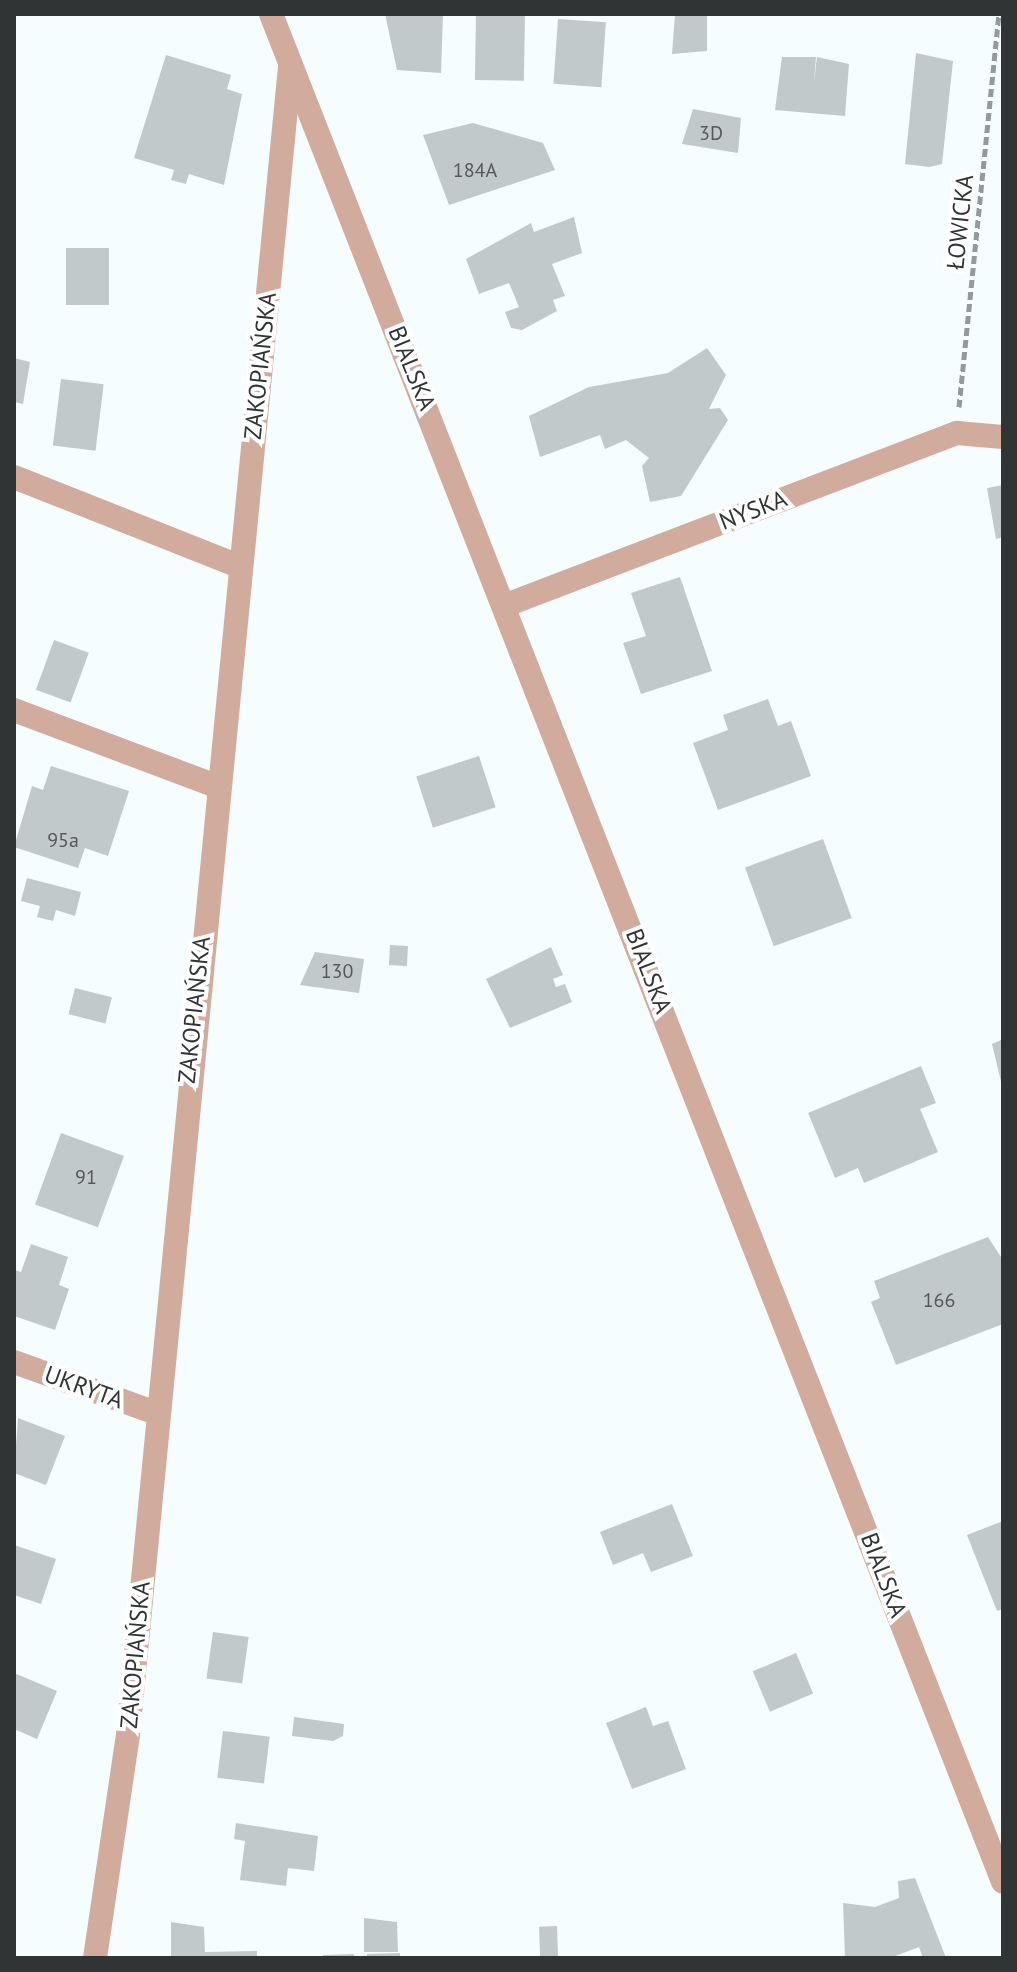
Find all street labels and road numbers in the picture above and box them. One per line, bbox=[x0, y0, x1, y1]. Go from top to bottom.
street label: ŁOWICKA bbox=[941, 173, 979, 271]
street label: ZAKOPIAŃSKA bbox=[238, 291, 282, 441]
street label: BIALSKA bbox=[382, 322, 442, 414]
street label: NYSKA bbox=[715, 484, 791, 536]
street label: BIALSKA bbox=[620, 925, 678, 1017]
street label: ZAKOPIAŃSKA bbox=[172, 935, 216, 1085]
street label: UKRYTA bbox=[41, 1359, 127, 1415]
street label: BIALSKA bbox=[855, 1529, 913, 1621]
street label: ZAKOPIAŃSKA bbox=[114, 1580, 156, 1730]

